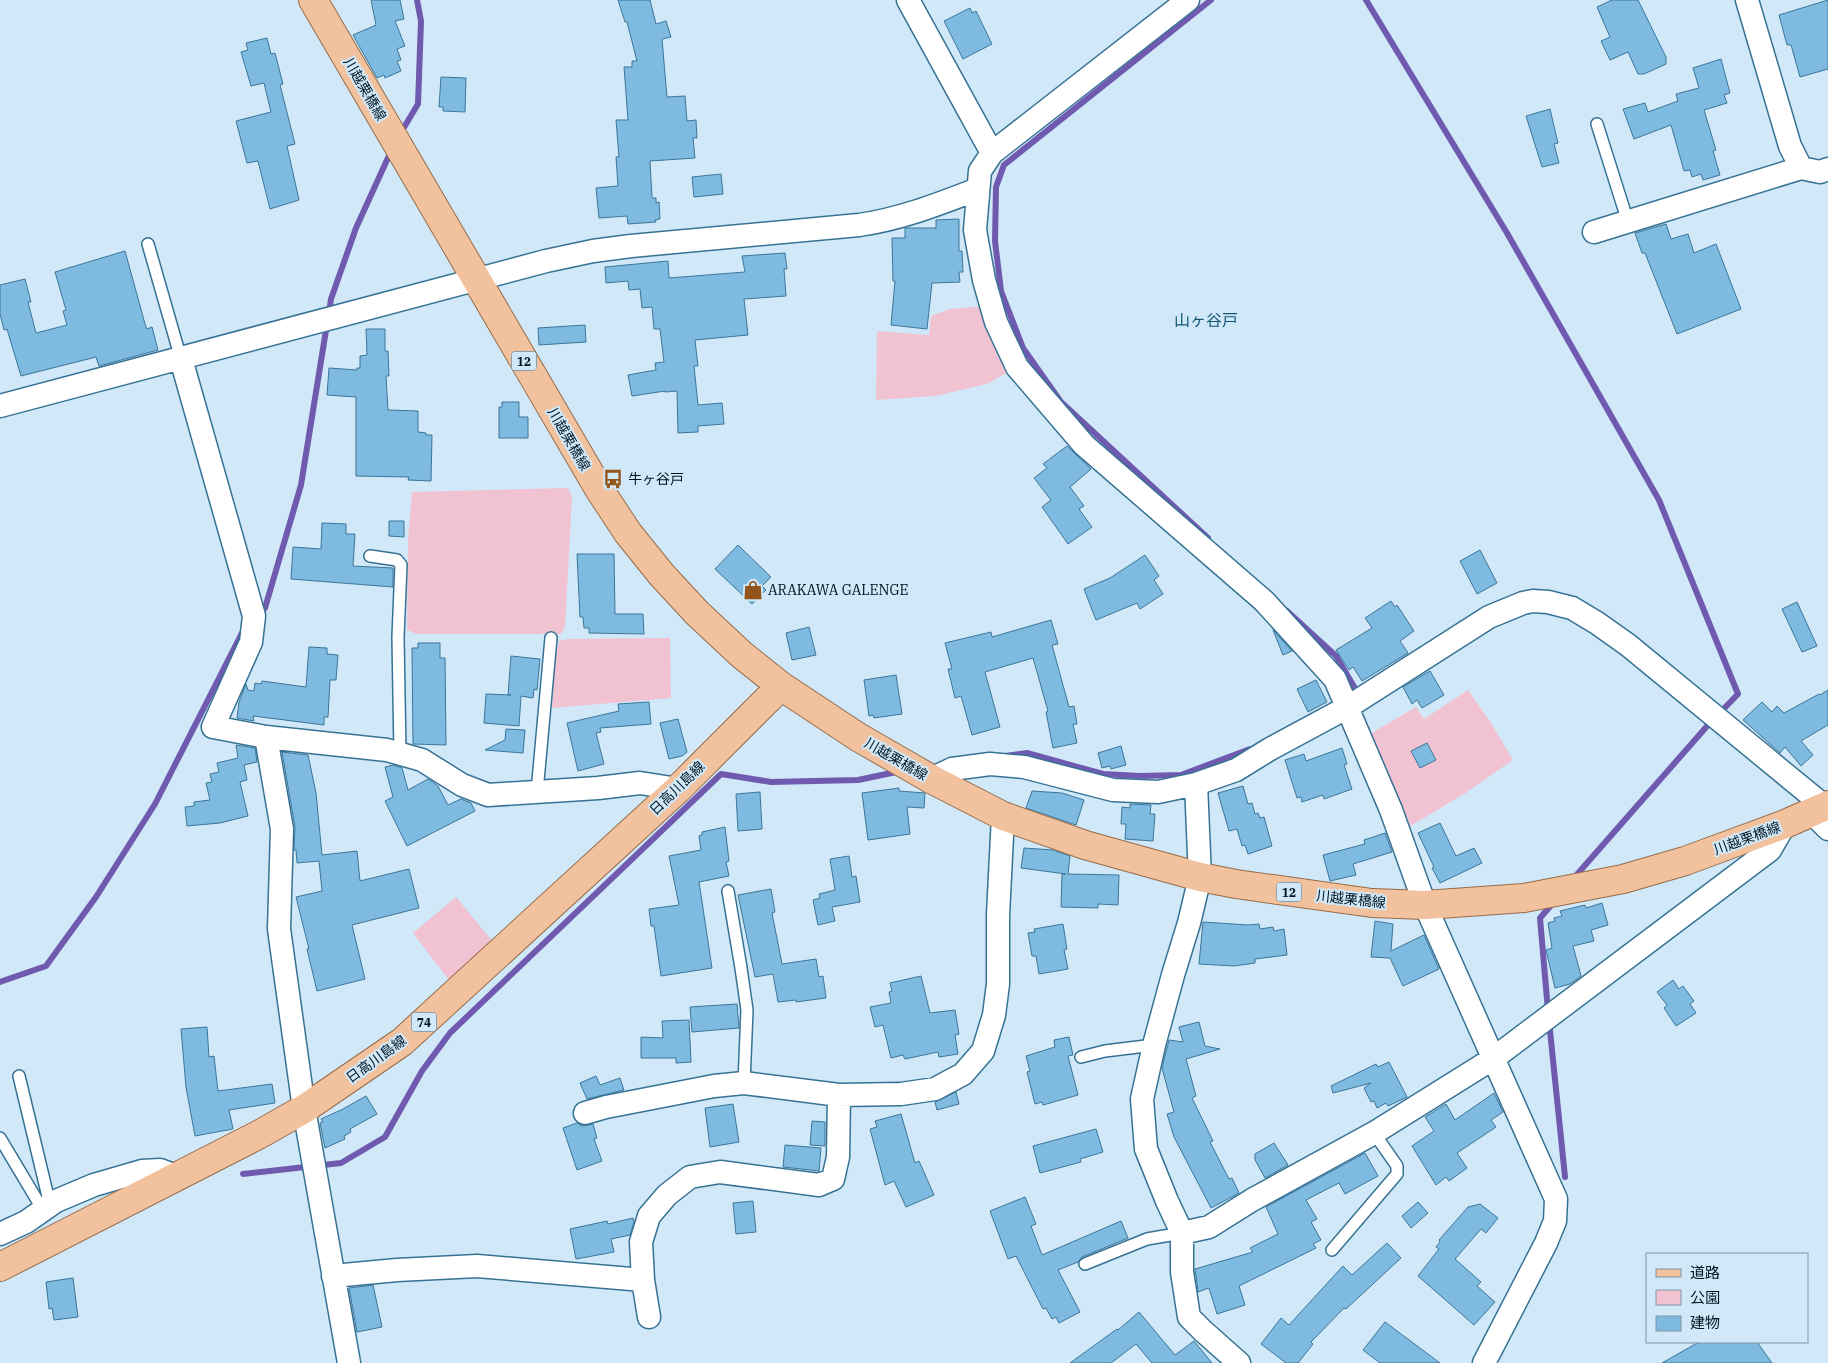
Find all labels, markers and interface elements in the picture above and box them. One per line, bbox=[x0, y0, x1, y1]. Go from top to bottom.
street label: 川越栗橋線 bbox=[340, 54, 390, 124]
district label: 山ヶ谷戸 bbox=[1174, 310, 1238, 330]
road number: 12 bbox=[512, 352, 536, 371]
street label: 川越栗橋線 bbox=[544, 404, 594, 474]
bus stop icon: 牛ヶ谷戸 bbox=[602, 468, 624, 490]
place label: 牛ヶ谷戸 bbox=[628, 470, 684, 488]
shop icon: ARAKAWA GALENGE bbox=[742, 579, 764, 601]
place label: ARAKAWA GALENGE bbox=[768, 581, 909, 599]
street label: 川越栗橋線 bbox=[861, 734, 931, 784]
street label: 日高川島線 bbox=[646, 757, 708, 819]
street label: 川越栗橋線 bbox=[1711, 818, 1783, 858]
road number: 12 bbox=[1276, 882, 1302, 902]
street label: 川越栗橋線 bbox=[1315, 886, 1387, 912]
road number: 74 bbox=[412, 1012, 436, 1032]
street label: 日高川島線 bbox=[342, 1031, 410, 1087]
legend bbox=[1646, 1253, 1808, 1343]
text: 道路 bbox=[1690, 1263, 1720, 1282]
text: 公園 bbox=[1690, 1288, 1720, 1307]
text: 建物 bbox=[1690, 1313, 1720, 1332]

